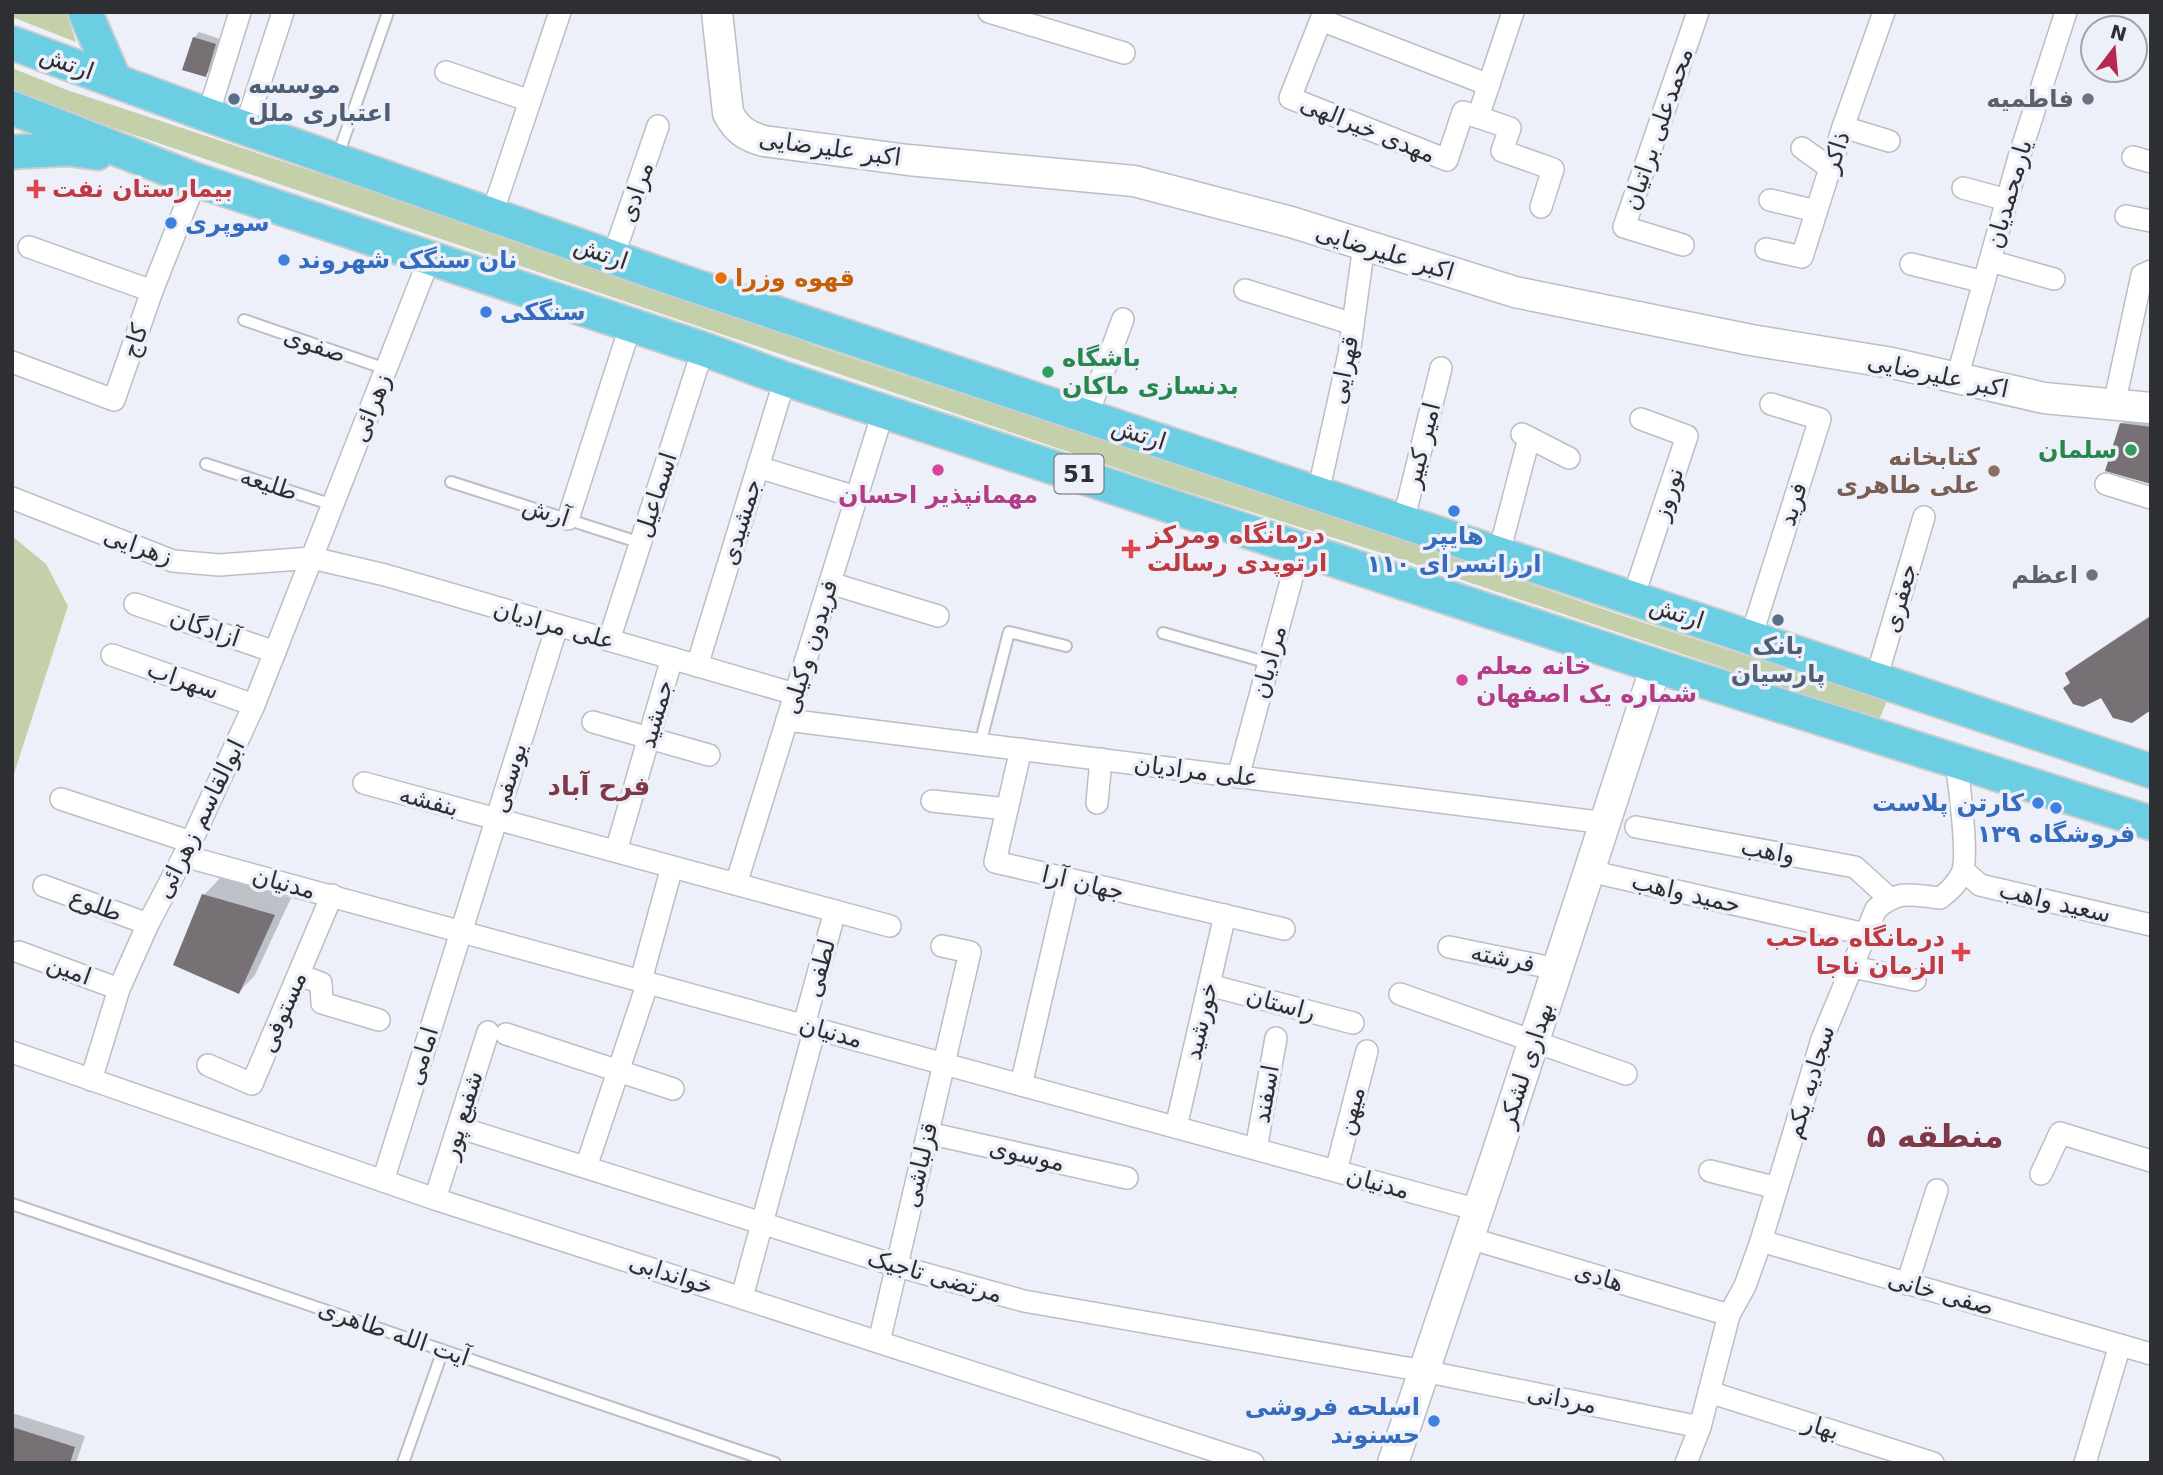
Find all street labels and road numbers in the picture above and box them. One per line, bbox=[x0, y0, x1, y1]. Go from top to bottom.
street label: ارتش bbox=[36, 40, 98, 86]
street label: محمدعلی براتیان bbox=[1617, 44, 1699, 214]
street label: مهدی خیرالهی bbox=[1296, 89, 1440, 169]
street label: اکبر علیرضایی bbox=[757, 124, 903, 172]
street label: ذاکر bbox=[1816, 128, 1856, 177]
street label: یارمحمدیان bbox=[1980, 136, 2038, 252]
street label: مرادی bbox=[613, 158, 659, 226]
street label: اکبر علیرضایی bbox=[1312, 218, 1458, 286]
street label: ارتش bbox=[570, 231, 632, 275]
street label: کاج bbox=[116, 320, 154, 362]
street label: صفوی bbox=[280, 321, 350, 369]
street label: قهرایی bbox=[1324, 333, 1364, 407]
street label: اکبر علیرضایی bbox=[1865, 346, 2011, 404]
street label: زهرائی bbox=[345, 370, 397, 446]
street label: امیر کبیر bbox=[1398, 400, 1446, 491]
street label: ارتش bbox=[1108, 412, 1170, 456]
street label: اسماعیل bbox=[629, 449, 683, 541]
road number: 51 bbox=[1054, 454, 1104, 494]
street label: طلیعه bbox=[237, 462, 301, 506]
street label: نوروز bbox=[1646, 464, 1690, 525]
street label: جمشیدی bbox=[715, 475, 767, 569]
street label: فرید bbox=[1773, 479, 1813, 529]
street label: آرش bbox=[519, 490, 575, 533]
street label: زهرایی bbox=[100, 521, 176, 571]
street label: جعفری bbox=[1877, 560, 1923, 636]
street label: فریدون وکیلی bbox=[776, 576, 844, 718]
street label: ارتش bbox=[1646, 591, 1708, 635]
street label: علی مرادیان bbox=[490, 594, 618, 656]
street label: آزادگان bbox=[166, 602, 245, 653]
street label: مرادیان bbox=[1246, 622, 1292, 702]
street label: سهراب bbox=[144, 655, 222, 705]
street label: جمشید bbox=[633, 677, 679, 751]
street label: ابوالقاسم زهرائی bbox=[149, 735, 251, 903]
street label: یوسفی bbox=[485, 740, 533, 816]
street label: علی مرادیان bbox=[1132, 749, 1260, 793]
street label: بنفشه bbox=[396, 780, 462, 822]
street label: واهب bbox=[1739, 832, 1797, 870]
street label: جهان آرا bbox=[1039, 859, 1127, 906]
street label: مدنیان bbox=[249, 861, 319, 905]
street label: حمید واهب bbox=[1629, 867, 1743, 919]
street label: سعید واهب bbox=[1996, 876, 2114, 928]
street label: طلوع bbox=[66, 883, 126, 927]
street label: لطفی bbox=[799, 936, 841, 1000]
street label: فرشته bbox=[1468, 938, 1538, 978]
street label: امین bbox=[43, 949, 95, 991]
street label: مستوفی bbox=[253, 967, 313, 1057]
street label: خورشید bbox=[1178, 979, 1224, 1063]
street label: راستان bbox=[1243, 981, 1319, 1027]
street label: بهداری لشکر bbox=[1492, 999, 1559, 1132]
street label: مدنیان bbox=[796, 1010, 866, 1054]
street label: سجادیه یکم bbox=[1780, 1022, 1840, 1142]
street label: امامی bbox=[400, 1023, 444, 1089]
street label: اسفند bbox=[1247, 1063, 1285, 1125]
street label: شفیع پور bbox=[435, 1068, 489, 1163]
street label: میهن bbox=[1331, 1084, 1371, 1138]
street label: قزلباشی bbox=[897, 1120, 943, 1210]
street label: موسوی bbox=[987, 1133, 1067, 1177]
street label: مدنیان bbox=[1343, 1161, 1413, 1205]
street label: مرتضی تاجیک bbox=[864, 1243, 1006, 1309]
street label: خواندابی bbox=[626, 1247, 716, 1301]
street label: هادی bbox=[1571, 1257, 1627, 1297]
street label: صفی خانی bbox=[1885, 1265, 1997, 1321]
street label: آیت الله طاهری bbox=[315, 1293, 475, 1372]
street label: مردانی bbox=[1525, 1379, 1599, 1419]
street label: بهار bbox=[1798, 1408, 1843, 1446]

